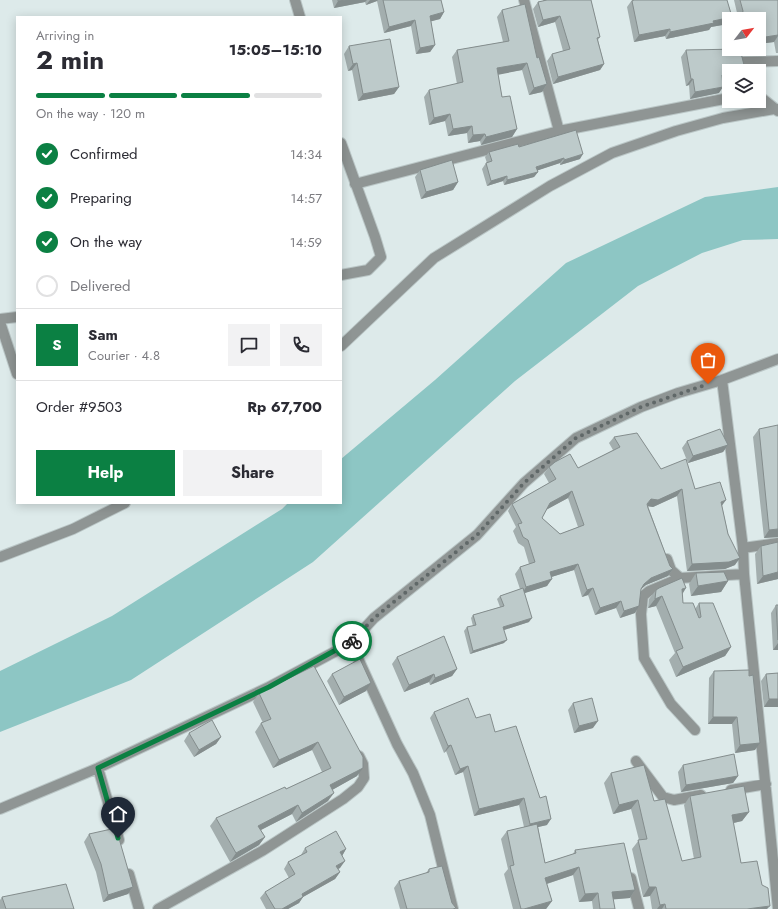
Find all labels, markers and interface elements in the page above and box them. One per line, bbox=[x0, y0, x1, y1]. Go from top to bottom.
north arrow bbox=[722, 12, 766, 56]
map controls bbox=[722, 12, 766, 108]
text: Arriving in bbox=[36, 26, 94, 45]
text: 15:05–15:10 bbox=[229, 39, 322, 61]
text: 2 min bbox=[36, 41, 104, 79]
button: layers bbox=[722, 64, 766, 108]
text: On the way · 120 m bbox=[36, 104, 145, 123]
icon: check bbox=[36, 143, 58, 165]
text: Confirmed bbox=[70, 143, 138, 165]
text: 14:34 bbox=[290, 145, 322, 164]
icon: check bbox=[36, 187, 58, 209]
text: Preparing bbox=[70, 187, 132, 209]
text: 14:57 bbox=[291, 189, 322, 208]
icon: check bbox=[36, 231, 58, 253]
text: On the way bbox=[70, 231, 142, 253]
text: 14:59 bbox=[290, 233, 322, 252]
text: Delivered bbox=[70, 275, 131, 297]
text: Sam bbox=[88, 324, 118, 346]
button: chat bbox=[228, 324, 270, 366]
button: phone bbox=[280, 324, 322, 366]
text: S bbox=[52, 334, 62, 356]
pin bbox=[691, 343, 725, 384]
text: Courier · 4.8 bbox=[88, 346, 160, 365]
icon: bag bbox=[697, 349, 719, 371]
text: Order #9503 bbox=[36, 396, 122, 418]
text: Rp 67,700 bbox=[247, 396, 322, 418]
button: Help bbox=[36, 450, 175, 496]
button: Share bbox=[183, 450, 322, 496]
courier bbox=[332, 621, 372, 661]
icon: bike bbox=[341, 630, 363, 652]
pin bbox=[101, 797, 135, 838]
icon: home bbox=[107, 803, 129, 825]

